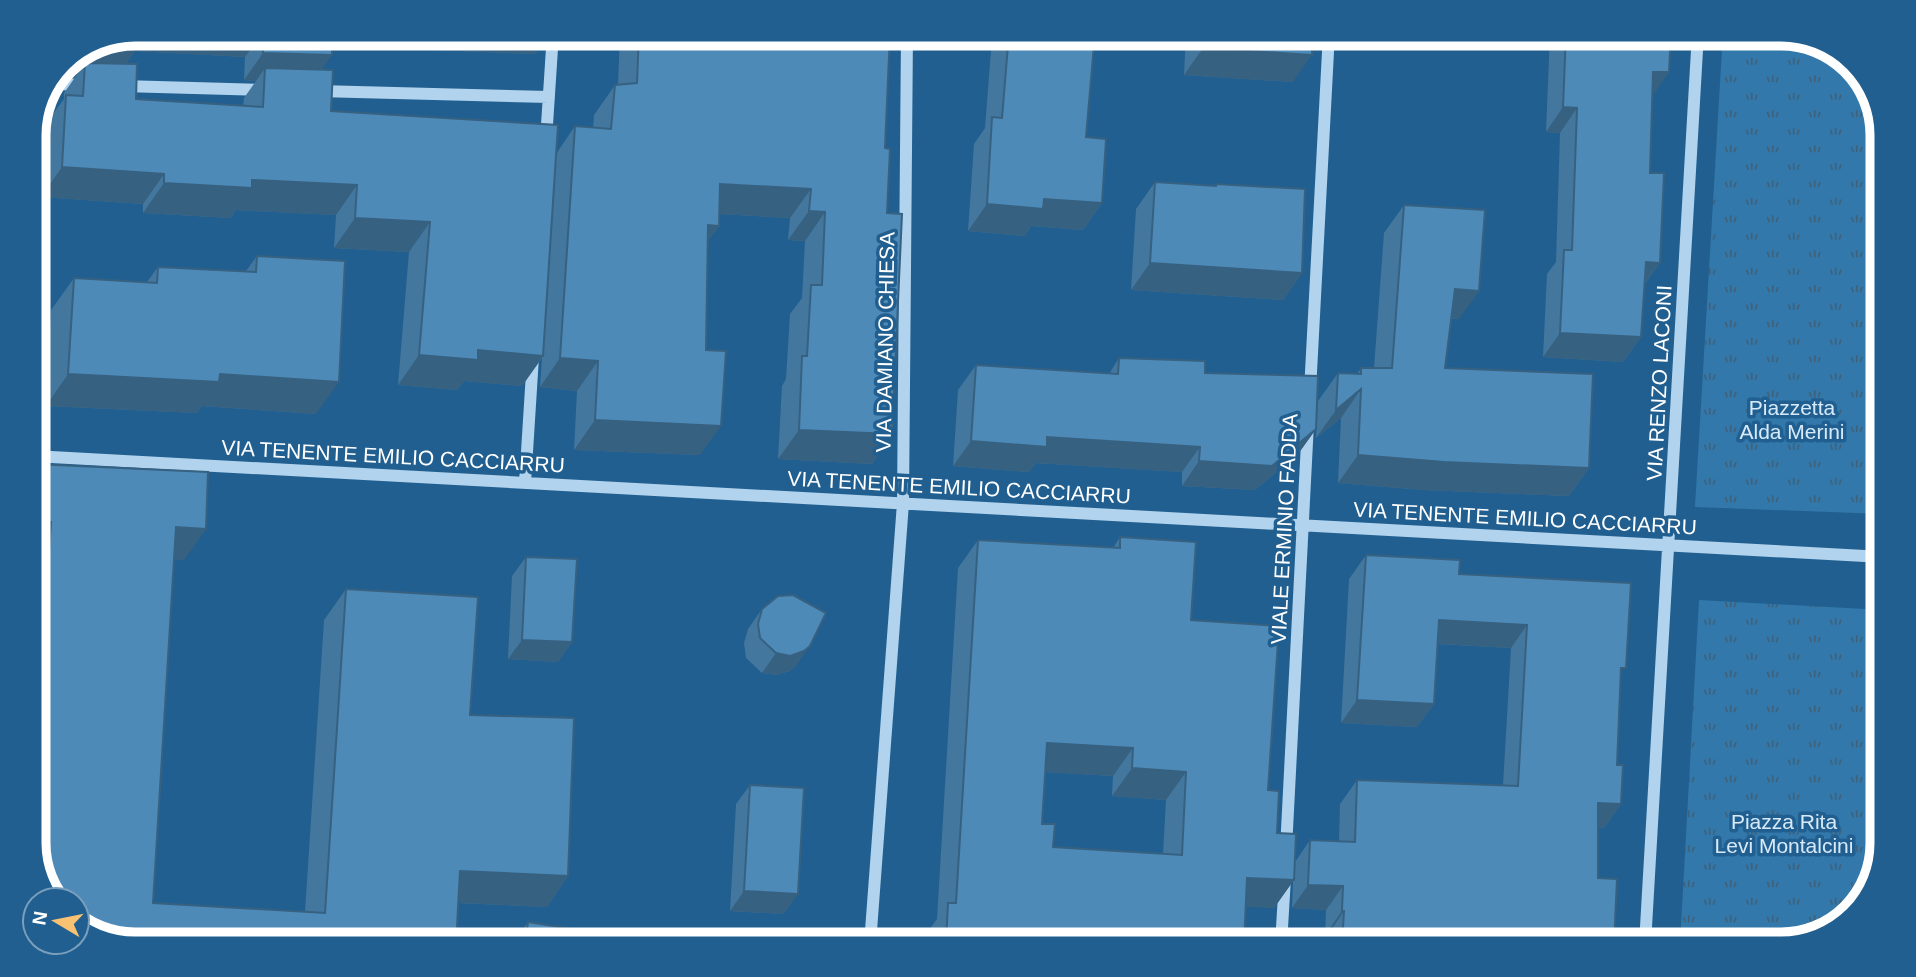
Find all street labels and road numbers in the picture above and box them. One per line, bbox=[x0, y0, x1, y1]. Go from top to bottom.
street label: VIA DAMIANO CHIESA bbox=[872, 232, 898, 452]
street label: VIA RENZO LACONI bbox=[1642, 285, 1676, 481]
street label: VIALE ERMINIO FADDA bbox=[1266, 413, 1302, 645]
street label: VIA TENENTE EMILIO CACCIARRU bbox=[221, 436, 565, 476]
street label: VIA TENENTE EMILIO CACCIARRU bbox=[787, 467, 1131, 507]
street label: VIA TENENTE EMILIO CACCIARRU bbox=[1353, 498, 1697, 538]

